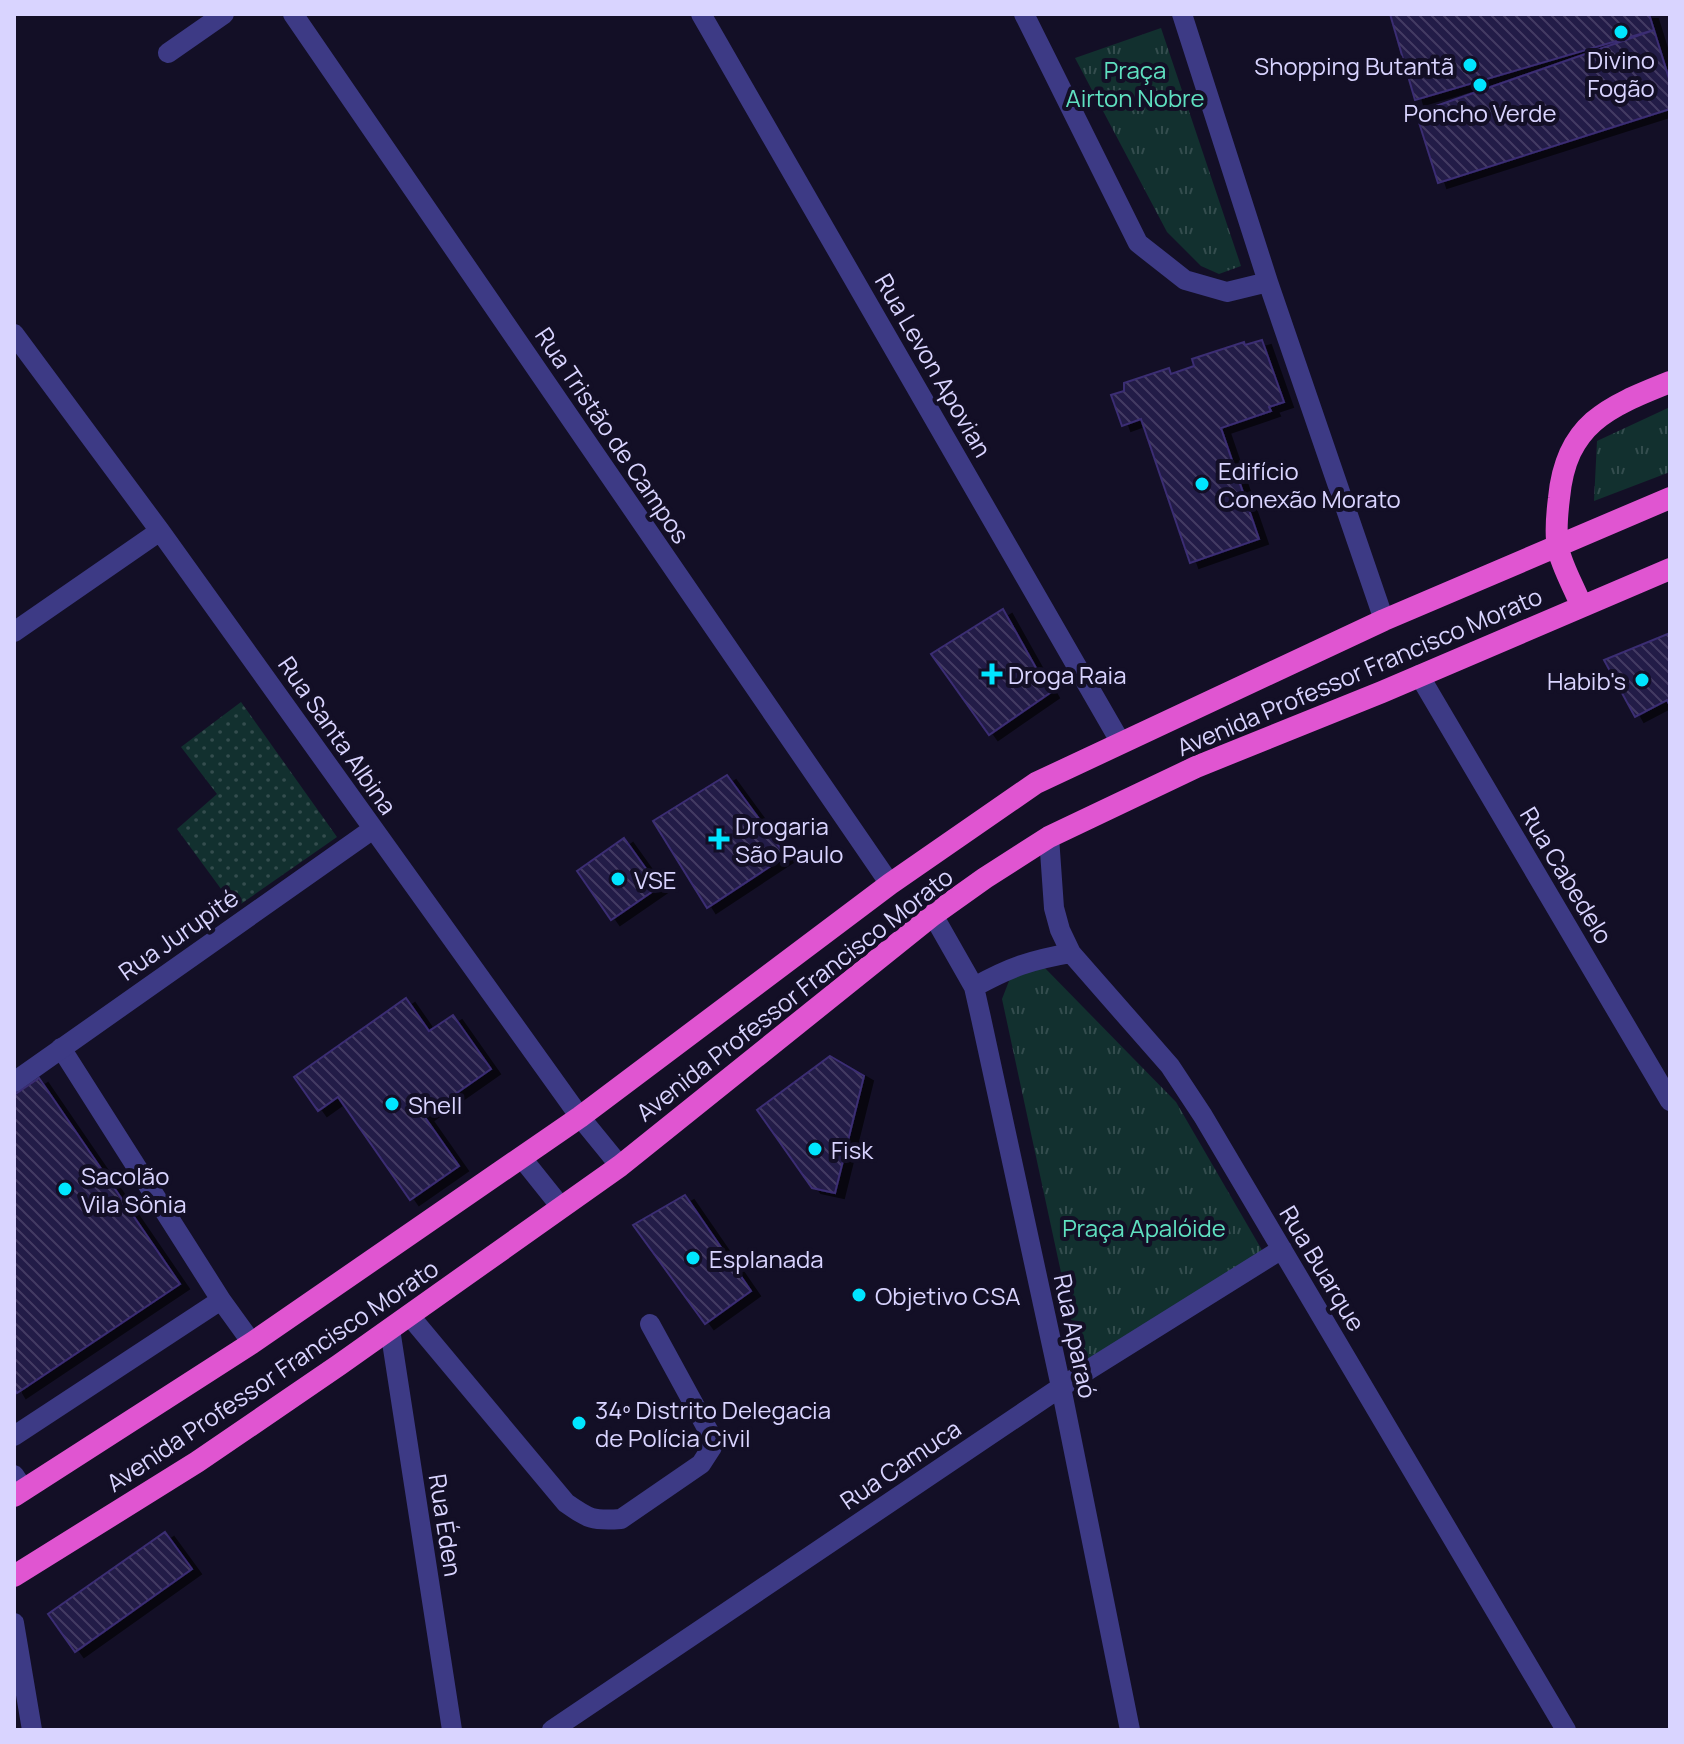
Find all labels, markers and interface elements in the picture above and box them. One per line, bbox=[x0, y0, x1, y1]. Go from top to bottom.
marker: Divino Fogão bbox=[1612, 23, 1630, 41]
place label: Divino Fogão bbox=[1587, 43, 1655, 104]
place label: Shopping Butantã bbox=[1254, 49, 1454, 82]
park label: Praça Airton Nobre bbox=[1065, 53, 1205, 114]
marker: Shopping Butantã bbox=[1461, 56, 1479, 74]
marker: Poncho Verde bbox=[1471, 76, 1489, 94]
place label: Poncho Verde bbox=[1403, 96, 1557, 129]
street label: Rua Levon Apovian bbox=[868, 267, 1000, 463]
street label: Rua Tristão de Campos bbox=[528, 320, 698, 550]
place label: Edifício Conexão Morato bbox=[1218, 454, 1401, 515]
marker: Edifício Conexão Morato bbox=[1193, 475, 1211, 493]
street label: Avenida Professor Francisco Morato bbox=[1171, 579, 1547, 763]
street label: Rua Santa Albina bbox=[271, 649, 405, 821]
place label: Droga Raia bbox=[1008, 658, 1126, 691]
place label: Habib's bbox=[1547, 664, 1626, 697]
marker: Droga Raia bbox=[983, 665, 1001, 683]
marker: Habib's bbox=[1633, 671, 1651, 689]
street label: Rua Cabedelo bbox=[1513, 800, 1621, 950]
place label: Drogaria São Paulo bbox=[735, 809, 843, 870]
marker: Drogaria São Paulo bbox=[710, 830, 728, 848]
street label: Avenida Professor Francisco Morato bbox=[629, 860, 959, 1128]
place label: VSE bbox=[634, 863, 676, 896]
marker: VSE bbox=[609, 870, 627, 888]
street label: Rua Jurupité bbox=[111, 881, 245, 987]
place label: Shell bbox=[408, 1088, 462, 1121]
marker: Shell bbox=[383, 1095, 401, 1113]
place label: Fisk bbox=[831, 1133, 874, 1166]
marker: Fisk bbox=[806, 1140, 824, 1158]
place label: Sacolão Vila Sônia bbox=[81, 1159, 187, 1220]
marker: Sacolão Vila Sônia bbox=[56, 1180, 74, 1198]
street label: Rua Buarque bbox=[1273, 1199, 1373, 1337]
park label: Praça Apalóide bbox=[1062, 1211, 1226, 1244]
place label: Esplanada bbox=[709, 1242, 824, 1275]
marker: Esplanada bbox=[684, 1249, 702, 1267]
street label: Avenida Professor Francisco Morato bbox=[100, 1251, 444, 1499]
street label: Rua Aparaó bbox=[1047, 1271, 1105, 1401]
place label: Objetivo CSA bbox=[875, 1279, 1020, 1312]
marker: Objetivo CSA bbox=[850, 1286, 868, 1304]
place label: 34º Distrito Delegacia de Polícia Civil bbox=[595, 1393, 831, 1454]
street label: Rua Camuca bbox=[833, 1411, 967, 1517]
marker: 34º Distrito Delegacia de Polícia Civil bbox=[570, 1414, 588, 1432]
street label: Rua Éden bbox=[422, 1471, 470, 1579]

